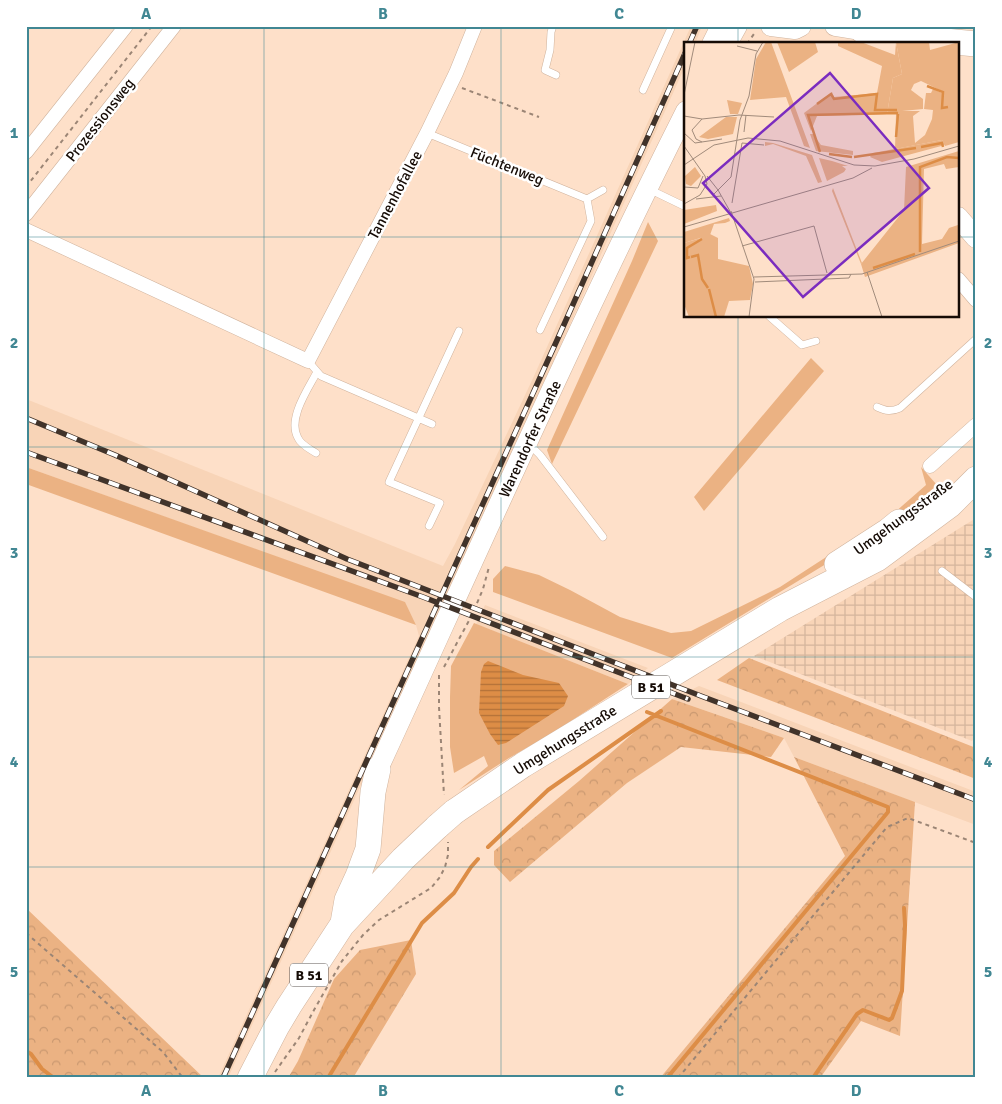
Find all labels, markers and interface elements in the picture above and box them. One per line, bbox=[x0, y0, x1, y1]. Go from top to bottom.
text: A bbox=[141, 4, 152, 24]
text: B bbox=[378, 4, 388, 24]
text: C bbox=[614, 4, 624, 24]
text: D bbox=[851, 4, 862, 24]
inset map bbox=[684, 42, 960, 318]
street label: Prozessionsweg bbox=[62, 75, 138, 165]
text: 1 bbox=[10, 123, 19, 143]
text: 1 bbox=[984, 123, 993, 143]
street label: Füchtenweg bbox=[468, 143, 546, 189]
street label: Tannenhofallee bbox=[364, 148, 426, 242]
text: 2 bbox=[10, 333, 18, 353]
text: 2 bbox=[984, 333, 992, 353]
street label: Warendorfer Straße bbox=[495, 378, 565, 500]
street label: Umgehungsstraße bbox=[850, 475, 956, 559]
text: 3 bbox=[10, 543, 18, 563]
text: 3 bbox=[984, 543, 992, 563]
road number: B 51 bbox=[632, 676, 670, 699]
street label: Umgehungsstraße bbox=[510, 701, 620, 779]
text: 4 bbox=[10, 752, 19, 772]
text: 4 bbox=[984, 752, 993, 772]
text: 5 bbox=[10, 962, 18, 982]
text: 5 bbox=[984, 962, 992, 982]
road number: B 51 bbox=[290, 964, 328, 986]
text: A bbox=[141, 1081, 152, 1101]
text: B bbox=[378, 1081, 388, 1101]
text: C bbox=[614, 1081, 624, 1101]
text: D bbox=[851, 1081, 862, 1101]

